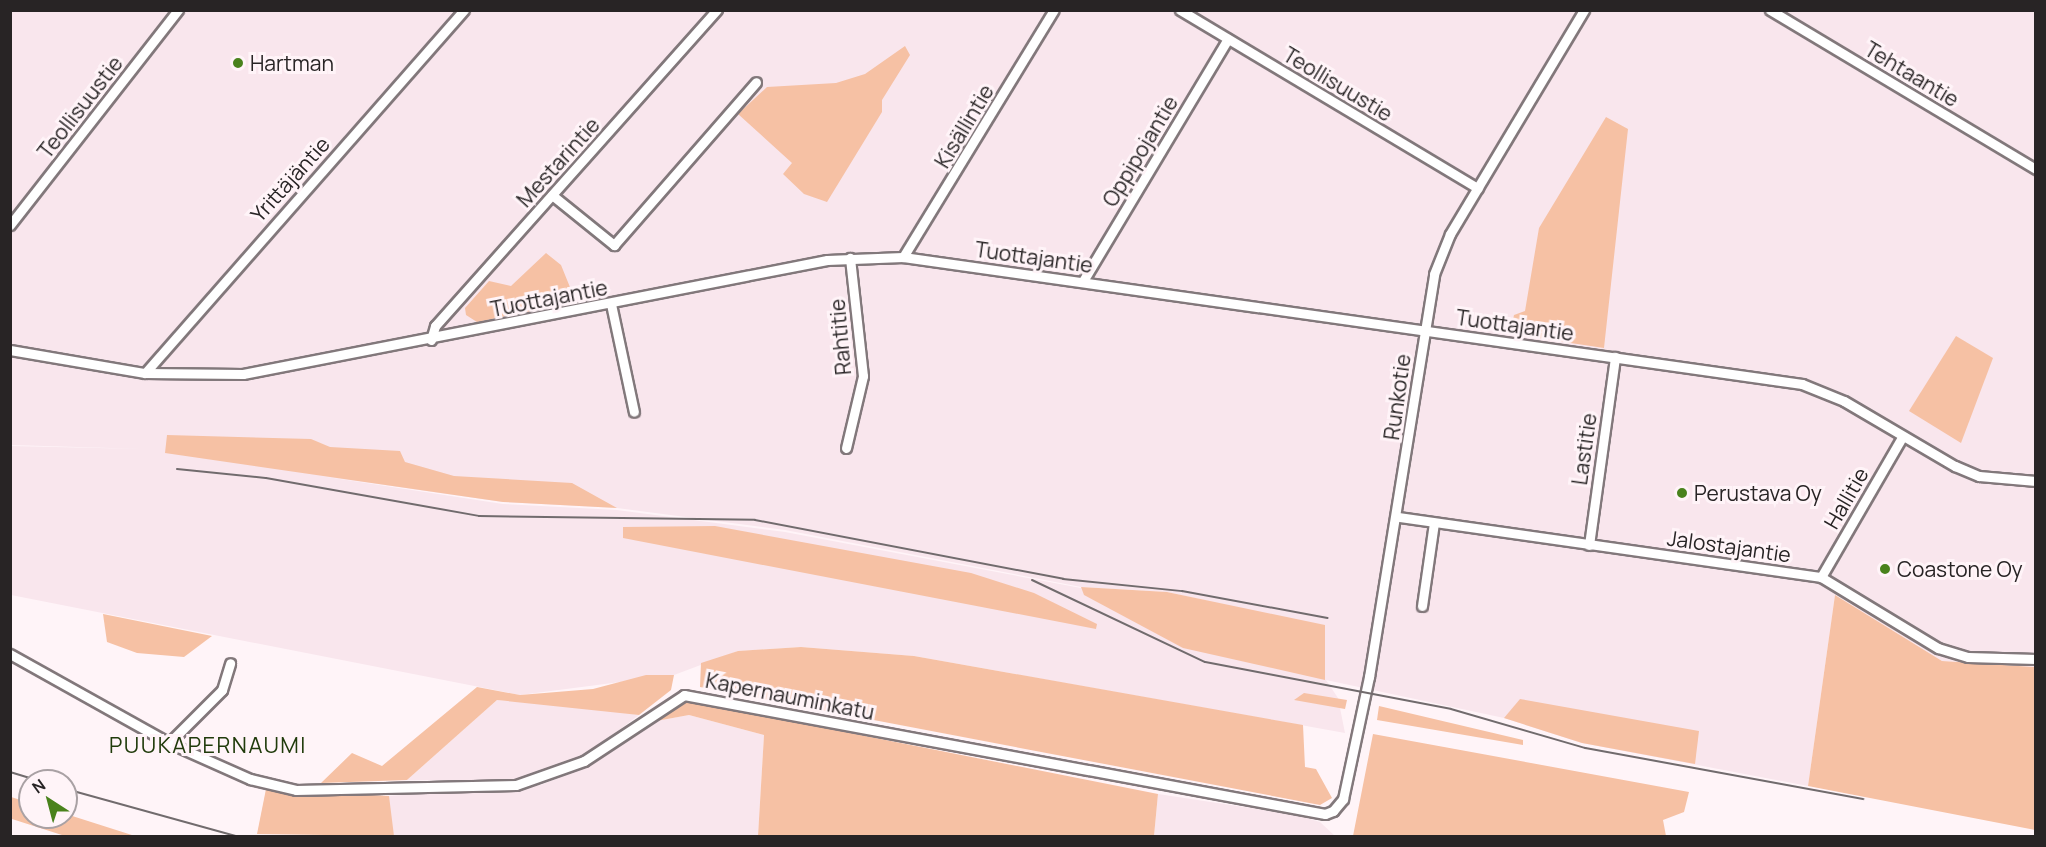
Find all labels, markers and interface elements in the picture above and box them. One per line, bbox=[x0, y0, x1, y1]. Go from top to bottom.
street label: Tehtaantie bbox=[1860, 36, 1964, 112]
street label: Teollisuustie bbox=[1279, 42, 1397, 126]
place label: Hartman bbox=[250, 50, 334, 76]
street label: Teollisuustie bbox=[32, 51, 128, 163]
marker: Hartman bbox=[231, 56, 245, 70]
street label: Kisällintie bbox=[929, 80, 999, 172]
street label: Oppipojantie bbox=[1097, 91, 1183, 211]
street label: Mestarintie bbox=[511, 112, 605, 212]
street label: Yrittäjäntie bbox=[245, 131, 335, 227]
street label: Tuottajantie bbox=[974, 236, 1094, 278]
street label: Tuottajantie bbox=[488, 274, 610, 322]
street label: Rahtitie bbox=[824, 298, 856, 376]
street label: Tuottajantie bbox=[1455, 304, 1575, 346]
street label: Runkotie bbox=[1379, 352, 1415, 442]
street label: Lastitie bbox=[1566, 411, 1602, 487]
street label: Hallitie bbox=[1819, 463, 1873, 533]
place label: Perustava Oy bbox=[1694, 480, 1822, 506]
marker: Perustava Oy bbox=[1675, 486, 1689, 500]
street label: Jalostajantie bbox=[1665, 525, 1793, 567]
place label: Coastone Oy bbox=[1897, 556, 2023, 582]
marker: Coastone Oy bbox=[1878, 562, 1892, 576]
street label: Kapernauminkatu bbox=[704, 667, 876, 725]
district label: PUUKAPERNAUMI bbox=[109, 733, 307, 759]
north arrow bbox=[18, 769, 78, 829]
text: N bbox=[27, 774, 50, 798]

